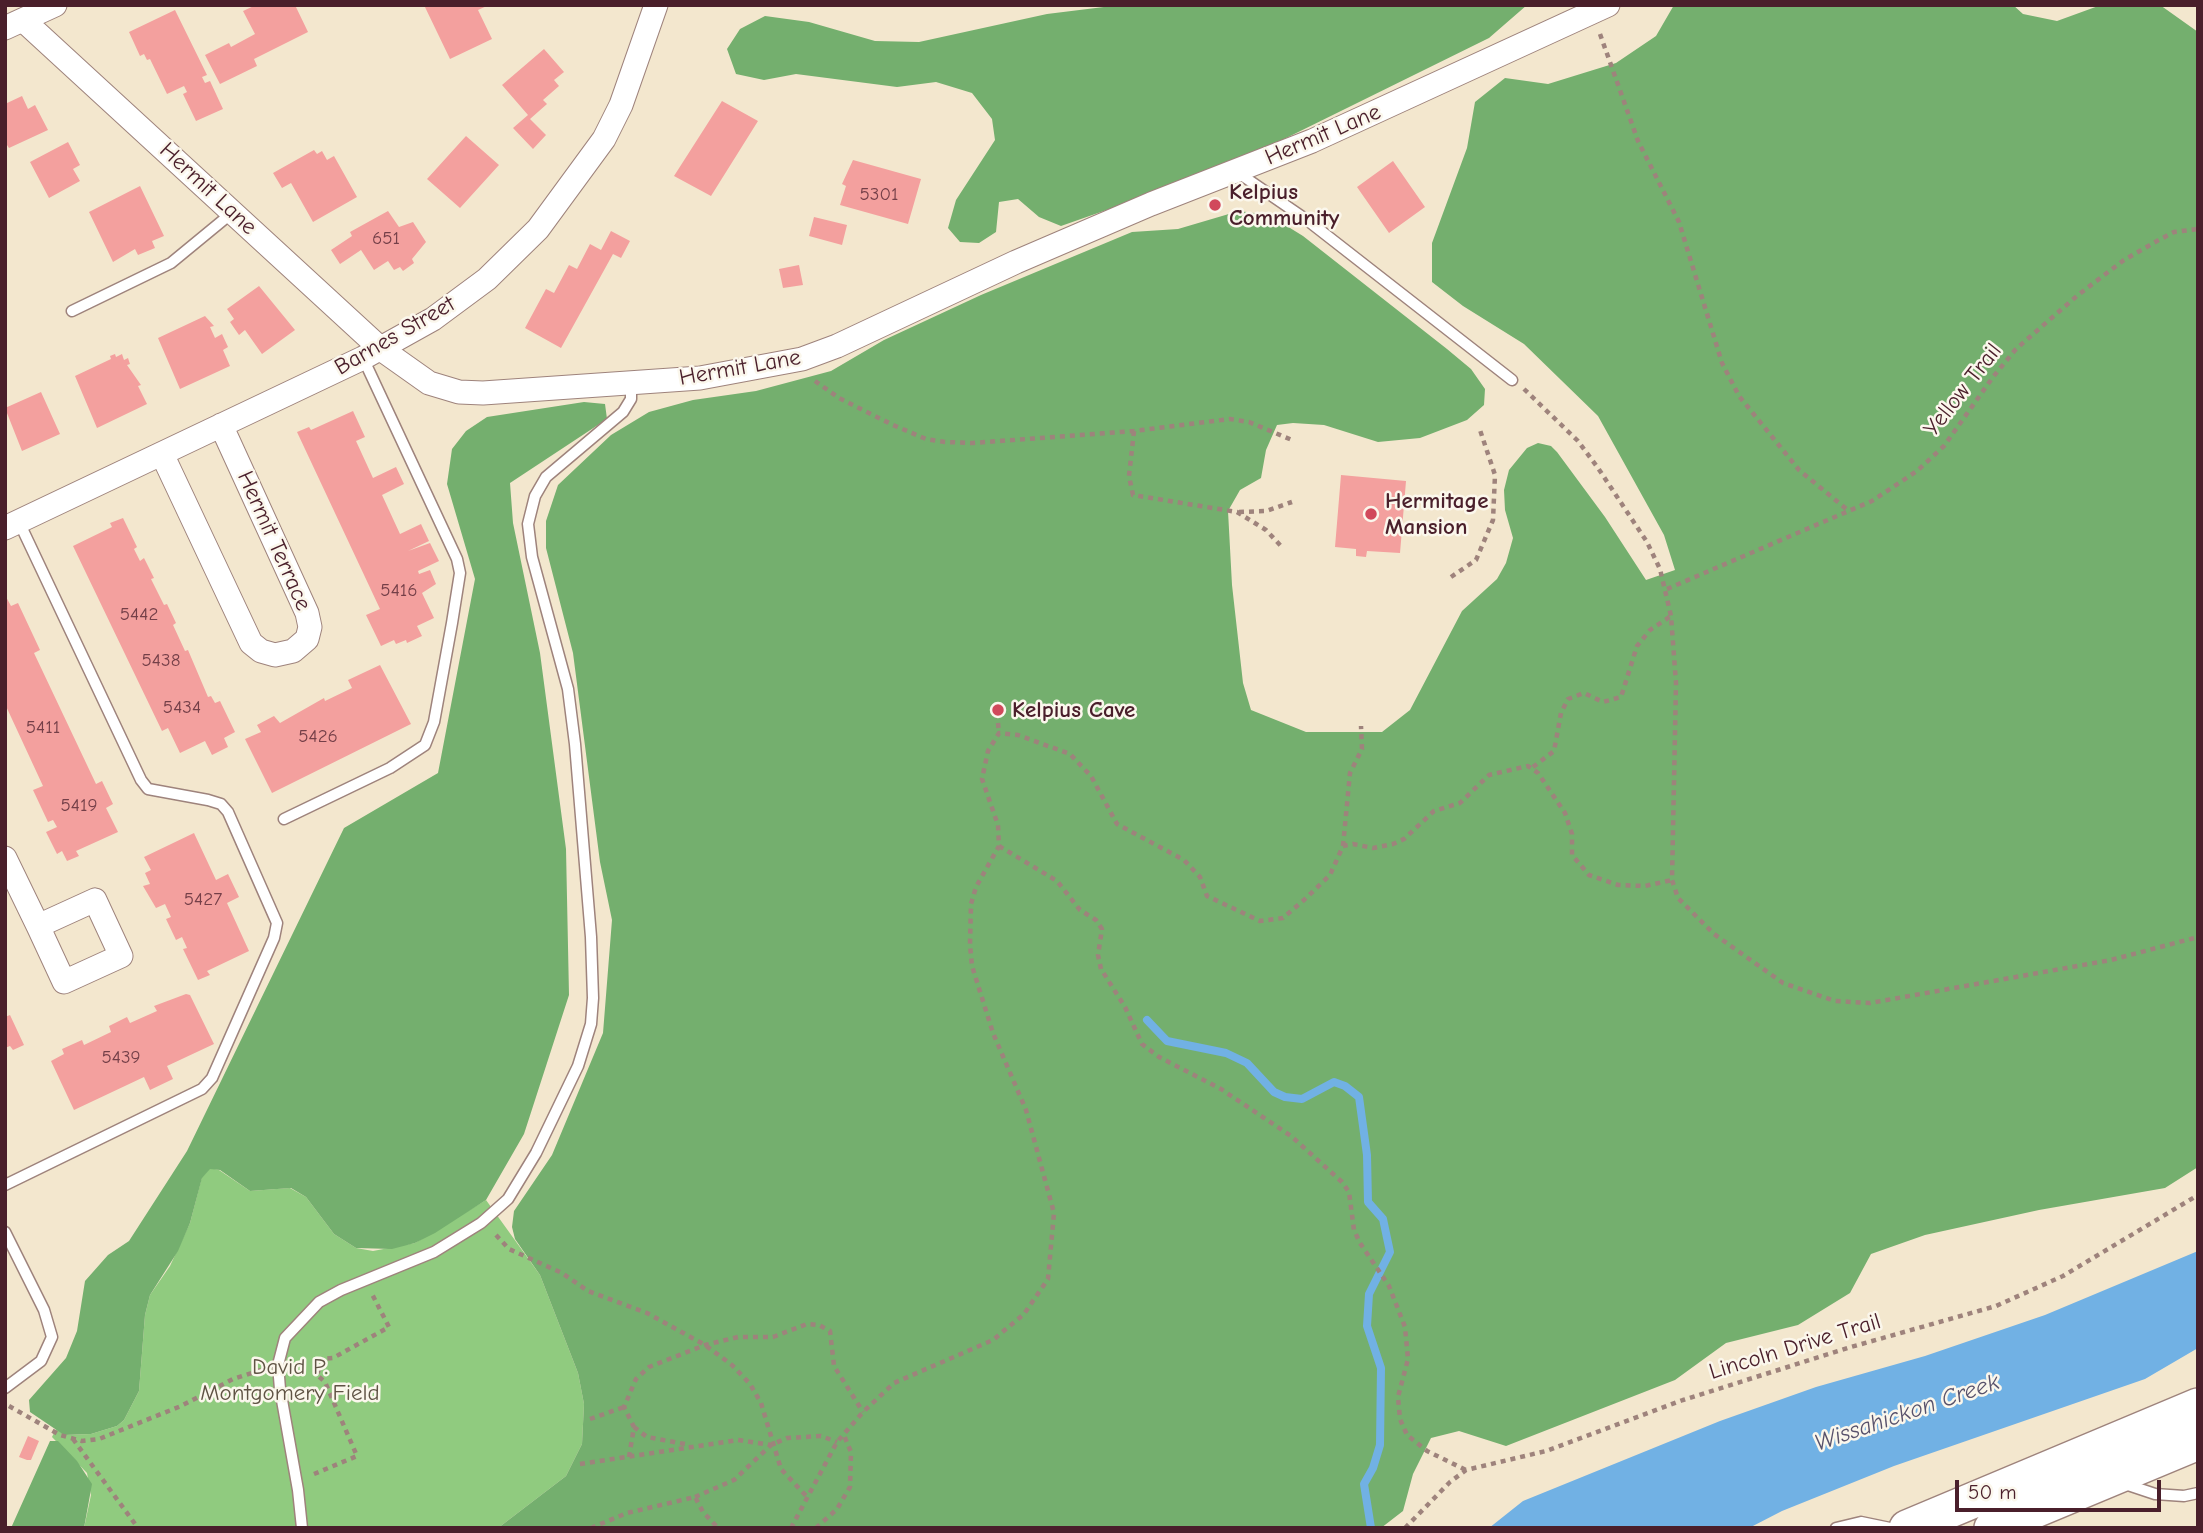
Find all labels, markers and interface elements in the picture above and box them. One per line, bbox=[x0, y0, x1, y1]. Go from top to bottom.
street label: Hermit Lane bbox=[1261, 98, 1385, 172]
street label: Hermit Lane bbox=[154, 137, 262, 241]
place label: Kelpius Community bbox=[1229, 178, 1339, 232]
house number: 5301 bbox=[859, 184, 899, 206]
marker: Kelpius Community bbox=[1207, 197, 1223, 213]
house number: 651 bbox=[372, 228, 400, 250]
street label: Barnes Street bbox=[330, 290, 460, 382]
street label: Yellow Trail bbox=[1918, 338, 2008, 442]
street label: Hermit Lane bbox=[677, 344, 803, 392]
street label: Hermit Terrace bbox=[231, 467, 317, 615]
place label: Hermitage Mansion bbox=[1385, 487, 1488, 541]
marker: Hermitage Mansion bbox=[1363, 506, 1379, 522]
house number: 5416 bbox=[380, 580, 418, 602]
house number: 5442 bbox=[120, 604, 158, 626]
house number: 5438 bbox=[142, 650, 180, 672]
place label: Kelpius Cave bbox=[1012, 696, 1135, 724]
house number: 5434 bbox=[163, 697, 201, 719]
marker: Kelpius Cave bbox=[990, 702, 1006, 718]
house number: 5411 bbox=[26, 717, 60, 739]
house number: 5426 bbox=[298, 726, 338, 748]
house number: 5419 bbox=[60, 795, 98, 817]
house number: 5427 bbox=[184, 889, 222, 911]
house number: 5439 bbox=[101, 1047, 141, 1069]
street label: Lincoln Drive Trail bbox=[1706, 1308, 1884, 1386]
park label: David P. Montgomery Field bbox=[200, 1353, 380, 1407]
water label: Wissahickon Creek bbox=[1811, 1368, 2003, 1458]
scale bar bbox=[1958, 1466, 2164, 1510]
text: 50 m bbox=[1968, 1480, 2017, 1504]

